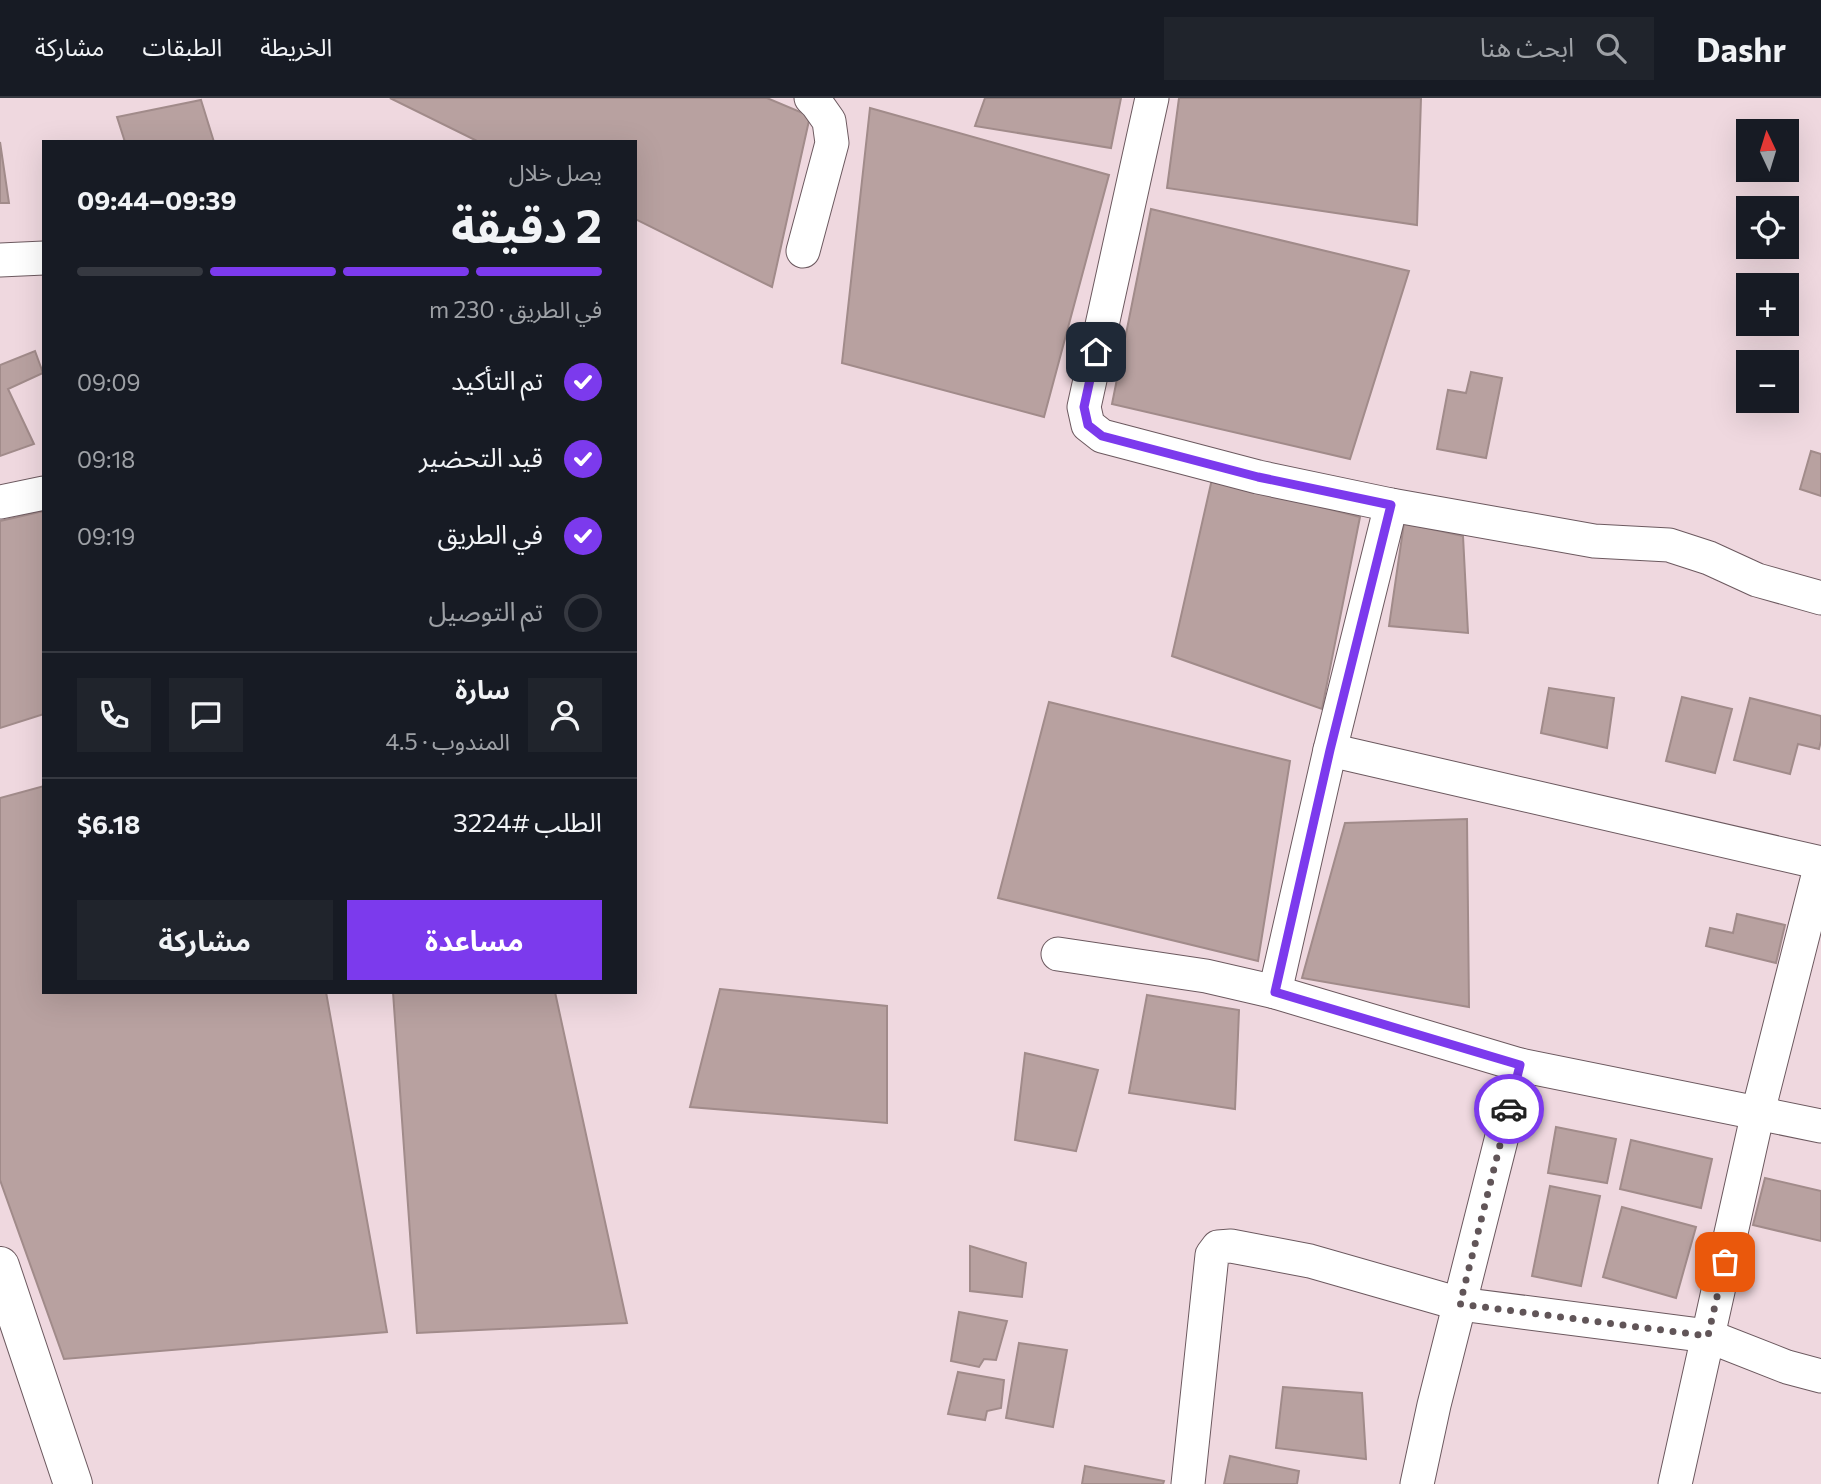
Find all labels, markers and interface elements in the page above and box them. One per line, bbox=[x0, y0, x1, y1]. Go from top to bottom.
search box bbox=[1164, 17, 1654, 80]
text: Dashr bbox=[1696, 28, 1786, 69]
icon: search bbox=[1592, 29, 1630, 67]
text: ابحث هنا bbox=[1480, 31, 1574, 62]
text: مشاركة bbox=[35, 32, 104, 61]
text: الطبقات bbox=[142, 32, 222, 61]
text: الخريطة bbox=[260, 32, 332, 61]
north arrow bbox=[1736, 119, 1799, 182]
map controls bbox=[1736, 119, 1799, 413]
text: يصل خلال bbox=[509, 158, 602, 186]
text: 09:39–09:44 bbox=[77, 184, 236, 215]
text: 2 دقيقة bbox=[451, 196, 602, 252]
button: locate bbox=[1736, 196, 1799, 259]
button: + bbox=[1736, 273, 1799, 336]
text: في الطريق · 230 m bbox=[429, 295, 602, 323]
pin bbox=[1066, 322, 1126, 382]
icon: home bbox=[1077, 333, 1115, 371]
button: − bbox=[1736, 350, 1799, 413]
icon: check bbox=[564, 363, 602, 401]
text: تم التأكيد bbox=[451, 364, 543, 395]
text: 09:09 bbox=[77, 368, 140, 396]
icon: check bbox=[564, 440, 602, 478]
text: قيد التحضير bbox=[419, 441, 543, 472]
text: 09:18 bbox=[77, 445, 135, 473]
icon: check bbox=[564, 517, 602, 555]
text: في الطريق bbox=[438, 518, 543, 549]
text: 09:19 bbox=[77, 522, 135, 550]
text: تم التوصيل bbox=[429, 595, 543, 626]
text: سارة bbox=[455, 673, 510, 704]
button: phone bbox=[77, 678, 151, 752]
button: chat bbox=[169, 678, 243, 752]
button: person bbox=[528, 678, 602, 752]
text: المندوب · 4.5 bbox=[385, 727, 510, 755]
text: الطلب #3224 bbox=[453, 806, 602, 837]
text: $6.18 bbox=[77, 808, 140, 839]
button: مشاركة bbox=[77, 900, 333, 980]
button: مساعدة bbox=[347, 900, 602, 980]
courier bbox=[1474, 1074, 1544, 1144]
icon: car bbox=[1490, 1090, 1528, 1128]
pin bbox=[1695, 1232, 1755, 1292]
icon: bag bbox=[1706, 1243, 1744, 1281]

